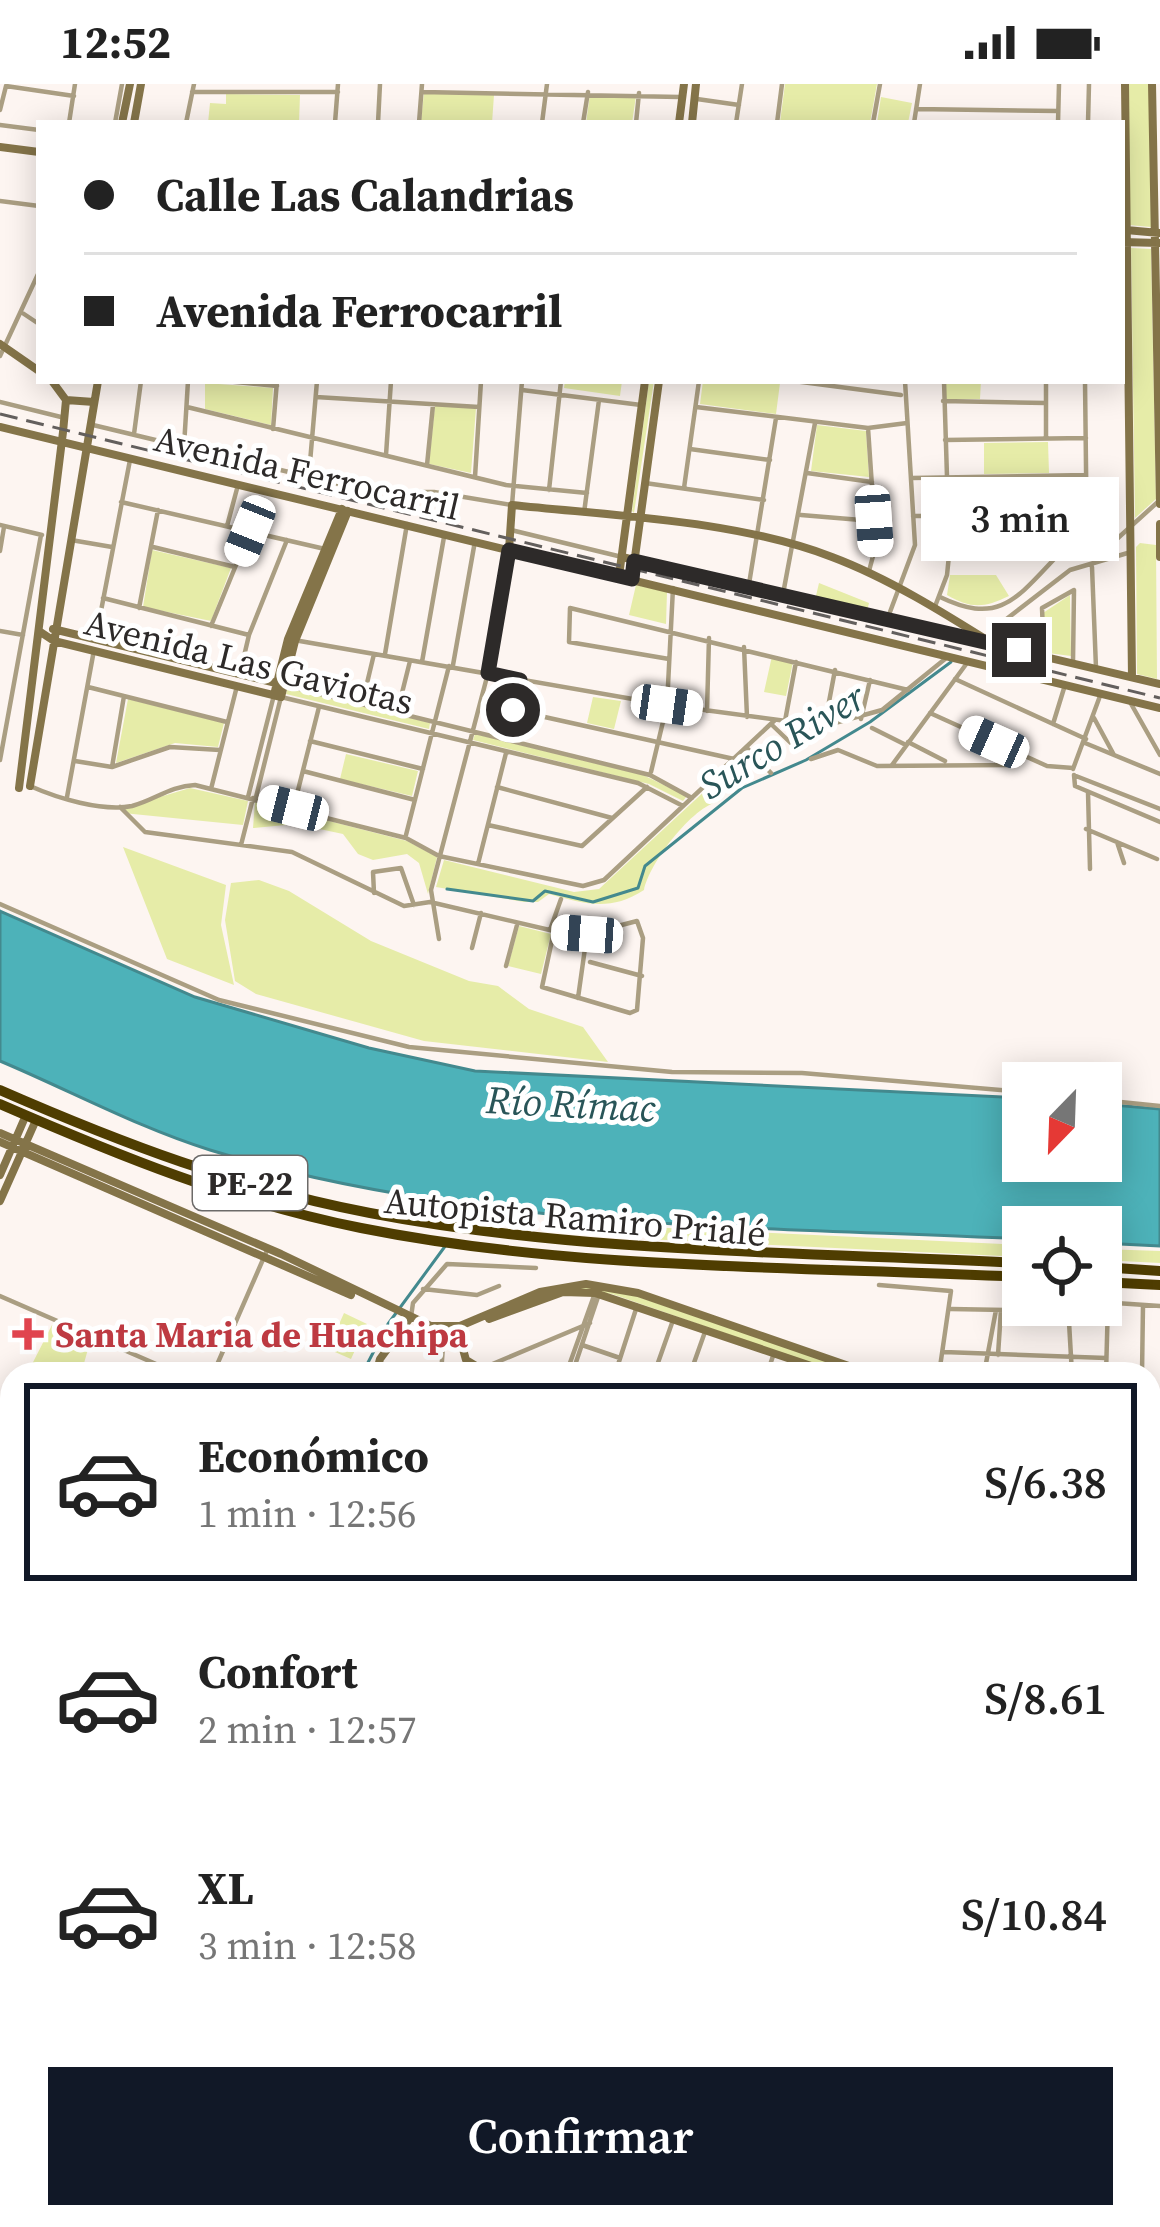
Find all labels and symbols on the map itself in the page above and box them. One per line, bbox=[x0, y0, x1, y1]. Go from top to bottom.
street label: Avenida Ferrocarril bbox=[149, 414, 465, 532]
callout: 3 min bbox=[920, 476, 1118, 560]
car bbox=[854, 484, 894, 558]
car bbox=[220, 491, 280, 571]
street label: Avenida Las Gaviotas bbox=[80, 597, 418, 727]
route end bbox=[992, 623, 1046, 677]
water label: Surco River bbox=[689, 670, 876, 811]
car bbox=[629, 682, 705, 728]
route start bbox=[486, 683, 540, 737]
car bbox=[954, 711, 1034, 773]
car bbox=[254, 782, 332, 834]
car bbox=[550, 914, 624, 954]
north arrow bbox=[1002, 1062, 1122, 1182]
water label: Río Rímac bbox=[484, 1073, 657, 1135]
road number: PE-22 bbox=[193, 1156, 307, 1210]
street label: Autopista Ramiro Prialé bbox=[382, 1176, 768, 1258]
place label: Santa Maria de Huachipa bbox=[55, 1310, 469, 1359]
marker: Santa Maria de Huachipa bbox=[12, 1318, 44, 1350]

